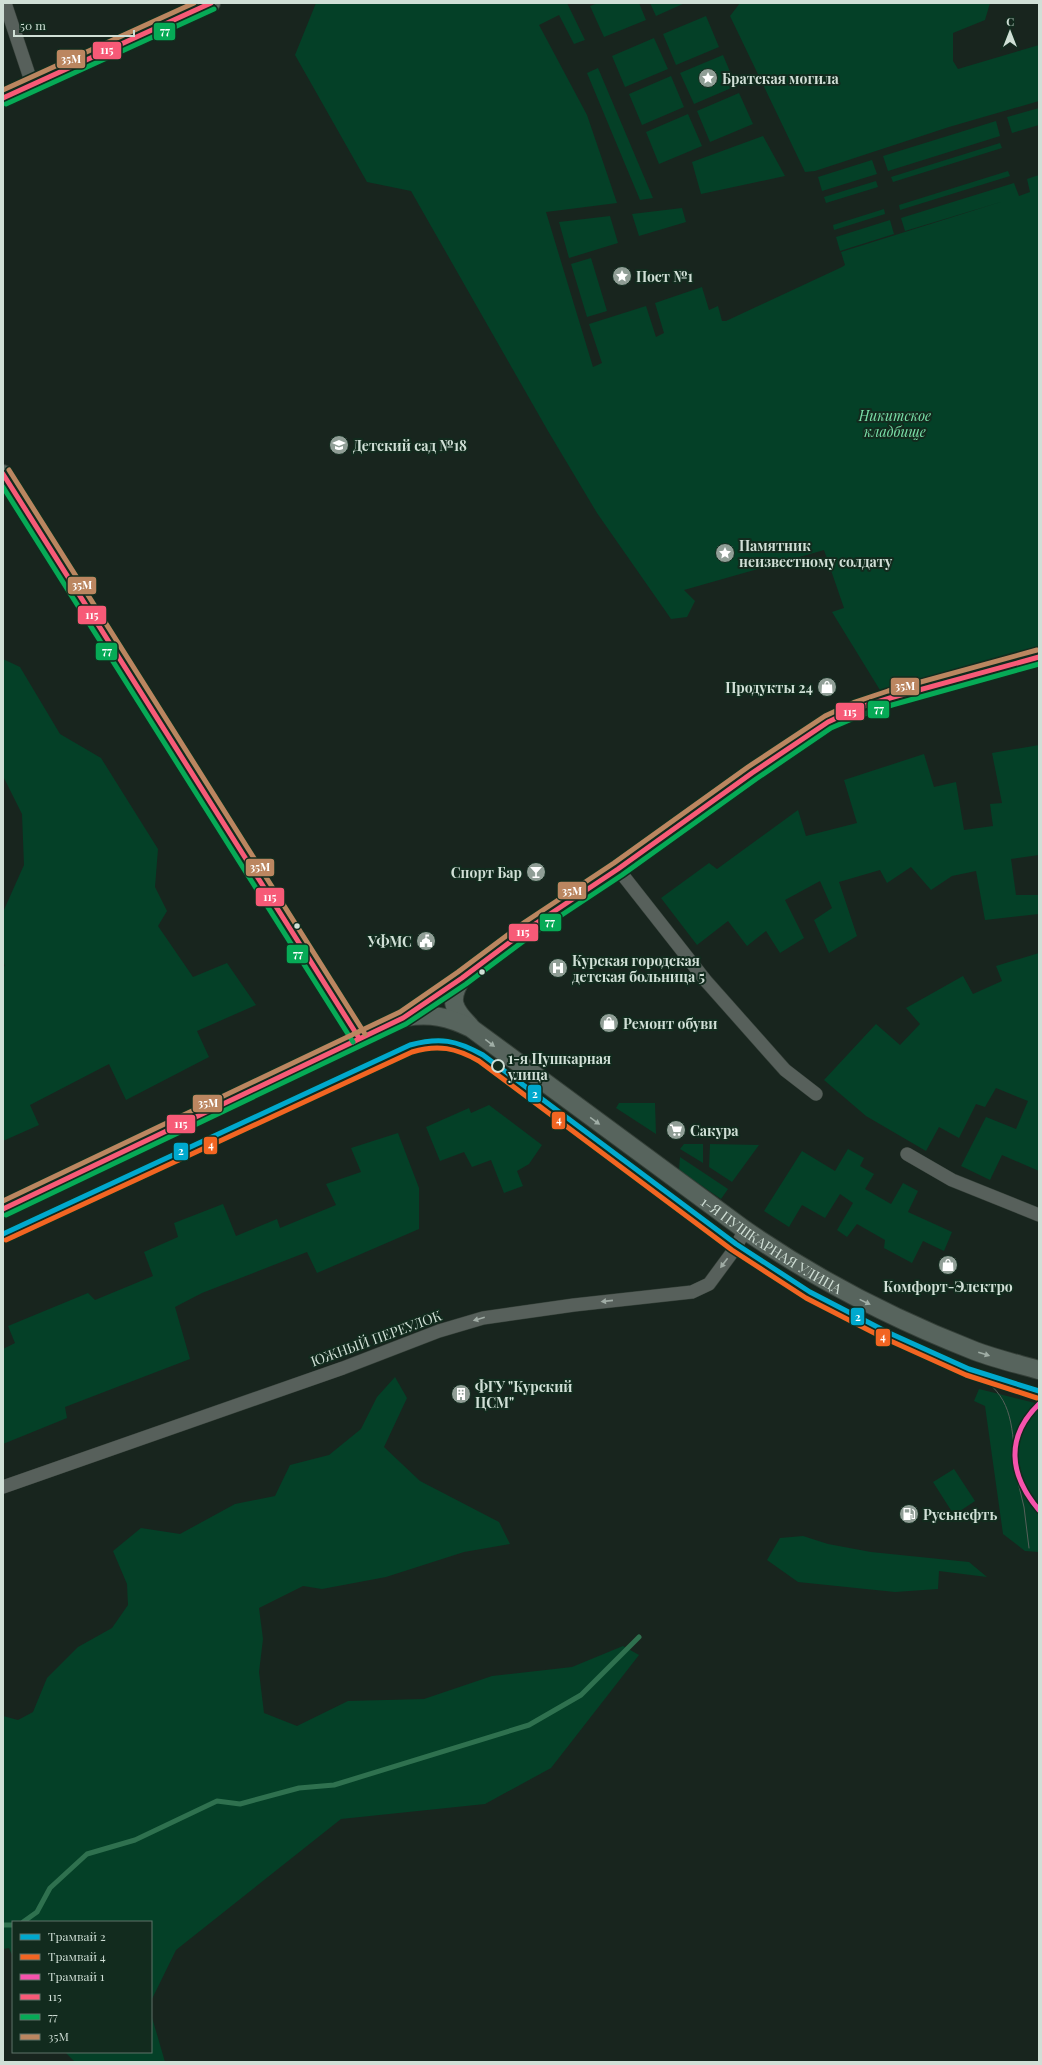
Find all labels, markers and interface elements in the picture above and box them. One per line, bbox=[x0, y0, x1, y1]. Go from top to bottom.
scale bar bbox=[14, 12, 134, 38]
north arrow bbox=[990, 12, 1030, 52]
text: С bbox=[1006, 14, 1014, 29]
text: 50 m bbox=[20, 17, 46, 33]
line badge: 77 bbox=[153, 22, 176, 41]
text: 77 bbox=[160, 23, 170, 38]
line badge: 115 bbox=[92, 41, 122, 60]
text: 115 bbox=[100, 42, 114, 57]
line badge: 35М bbox=[56, 49, 86, 69]
text: 35М bbox=[61, 51, 81, 66]
place icon: Братская могила bbox=[697, 67, 719, 89]
place label: Братская могила bbox=[722, 69, 840, 88]
place icon: Пост №1 bbox=[611, 265, 633, 287]
place label: Пост №1 bbox=[636, 267, 693, 286]
park label: Никитское кладбище bbox=[858, 406, 931, 441]
school or university icon: Детский сад №18 bbox=[328, 434, 350, 456]
place label: Детский сад №18 bbox=[353, 436, 467, 455]
place label: Памятник неизвестному солдату bbox=[739, 536, 893, 571]
place icon: Памятник неизвестному солдату bbox=[714, 542, 736, 564]
line badge: 35М bbox=[67, 576, 97, 595]
text: 35М bbox=[72, 577, 92, 592]
line badge: 115 bbox=[77, 605, 107, 625]
text: 115 bbox=[85, 607, 99, 622]
line badge: 77 bbox=[95, 642, 118, 661]
text: 77 bbox=[102, 643, 112, 658]
shop icon: Продукты 24 bbox=[816, 676, 838, 698]
line badge: 35М bbox=[890, 677, 920, 696]
place label: Продукты 24 bbox=[725, 678, 813, 697]
text: 35М bbox=[895, 678, 915, 693]
line badge: 77 bbox=[867, 700, 890, 719]
text: 77 bbox=[874, 701, 884, 716]
line badge: 115 bbox=[835, 702, 865, 721]
text: 115 bbox=[843, 704, 857, 719]
line badge: 35М bbox=[245, 858, 275, 877]
text: 35М bbox=[250, 859, 270, 874]
bar icon: Спорт Бар bbox=[525, 861, 547, 883]
place label: Спорт Бар bbox=[451, 863, 522, 882]
line badge: 35М bbox=[557, 881, 587, 900]
text: 35М bbox=[562, 883, 582, 898]
line badge: 115 bbox=[255, 887, 285, 907]
text: 115 bbox=[263, 889, 277, 904]
line badge: 77 bbox=[539, 913, 562, 932]
text: 77 bbox=[545, 914, 555, 929]
unlabelled marker bbox=[292, 921, 302, 931]
line badge: 115 bbox=[508, 923, 539, 942]
text: 115 bbox=[516, 924, 530, 939]
public building icon: УФМС bbox=[415, 930, 437, 952]
place label: УФМС bbox=[367, 932, 412, 951]
line badge: 77 bbox=[286, 944, 309, 964]
text: 77 bbox=[293, 946, 303, 961]
place label: Курская городская детская больница 5 bbox=[572, 951, 705, 986]
hospital icon: Курская городская детская больница 5 bbox=[547, 957, 569, 979]
unlabelled marker bbox=[477, 967, 487, 977]
shop icon: Ремонт обуви bbox=[598, 1012, 620, 1034]
place label: Ремонт обуви bbox=[623, 1014, 718, 1033]
one-way arrow bbox=[485, 1039, 496, 1047]
place label: 1-я Пушкарная улица bbox=[507, 1049, 611, 1084]
marker: 1-я Пушкарная улица bbox=[491, 1059, 505, 1073]
line badge: 2 bbox=[527, 1084, 542, 1103]
text: 2 bbox=[532, 1086, 538, 1101]
line badge: 35М bbox=[192, 1094, 223, 1113]
text: 35М bbox=[198, 1095, 218, 1110]
line badge: 4 bbox=[551, 1111, 566, 1130]
text: 4 bbox=[556, 1112, 562, 1127]
line badge: 115 bbox=[166, 1114, 196, 1134]
text: 115 bbox=[174, 1116, 188, 1131]
one-way arrow bbox=[589, 1117, 600, 1125]
supermarket icon: Сакура bbox=[665, 1119, 687, 1141]
place label: Сакура bbox=[690, 1121, 739, 1140]
line badge: 4 bbox=[203, 1136, 218, 1155]
text: 4 bbox=[208, 1137, 214, 1152]
line badge: 2 bbox=[173, 1142, 189, 1161]
text: 2 bbox=[178, 1143, 184, 1158]
street label: 1-Я ПУШКАРНАЯ УЛИЦА bbox=[697, 1191, 846, 1298]
shop icon: Комфорт-Электро bbox=[937, 1254, 959, 1276]
one-way arrow bbox=[721, 1258, 729, 1268]
place label: Комфорт-Электро bbox=[883, 1277, 1013, 1296]
one-way arrow bbox=[601, 1298, 613, 1304]
one-way arrow bbox=[859, 1299, 870, 1305]
street label: ЮЖНЫЙ ПЕРЕУЛОК bbox=[308, 1305, 445, 1371]
line badge: 2 bbox=[850, 1307, 865, 1326]
text: 2 bbox=[855, 1309, 861, 1324]
one-way arrow bbox=[472, 1316, 484, 1322]
line badge: 4 bbox=[875, 1328, 891, 1347]
text: 4 bbox=[880, 1329, 886, 1344]
one-way arrow bbox=[978, 1351, 990, 1357]
place label: ФГУ "Курский ЦСМ" bbox=[475, 1377, 573, 1412]
building icon: ФГУ "Курский ЦСМ" bbox=[450, 1383, 472, 1405]
fuel station icon: Русьнефть bbox=[898, 1503, 920, 1525]
place label: Русьнефть bbox=[923, 1505, 998, 1524]
legend bbox=[12, 1921, 152, 2053]
text: Трамвай 2 bbox=[48, 1928, 106, 1944]
text: Трамвай 4 bbox=[48, 1948, 106, 1964]
text: Трамвай 1 bbox=[48, 1968, 105, 1984]
text: 115 bbox=[48, 1988, 62, 2004]
text: 77 bbox=[48, 2008, 58, 2024]
text: 35М bbox=[48, 2028, 69, 2044]

